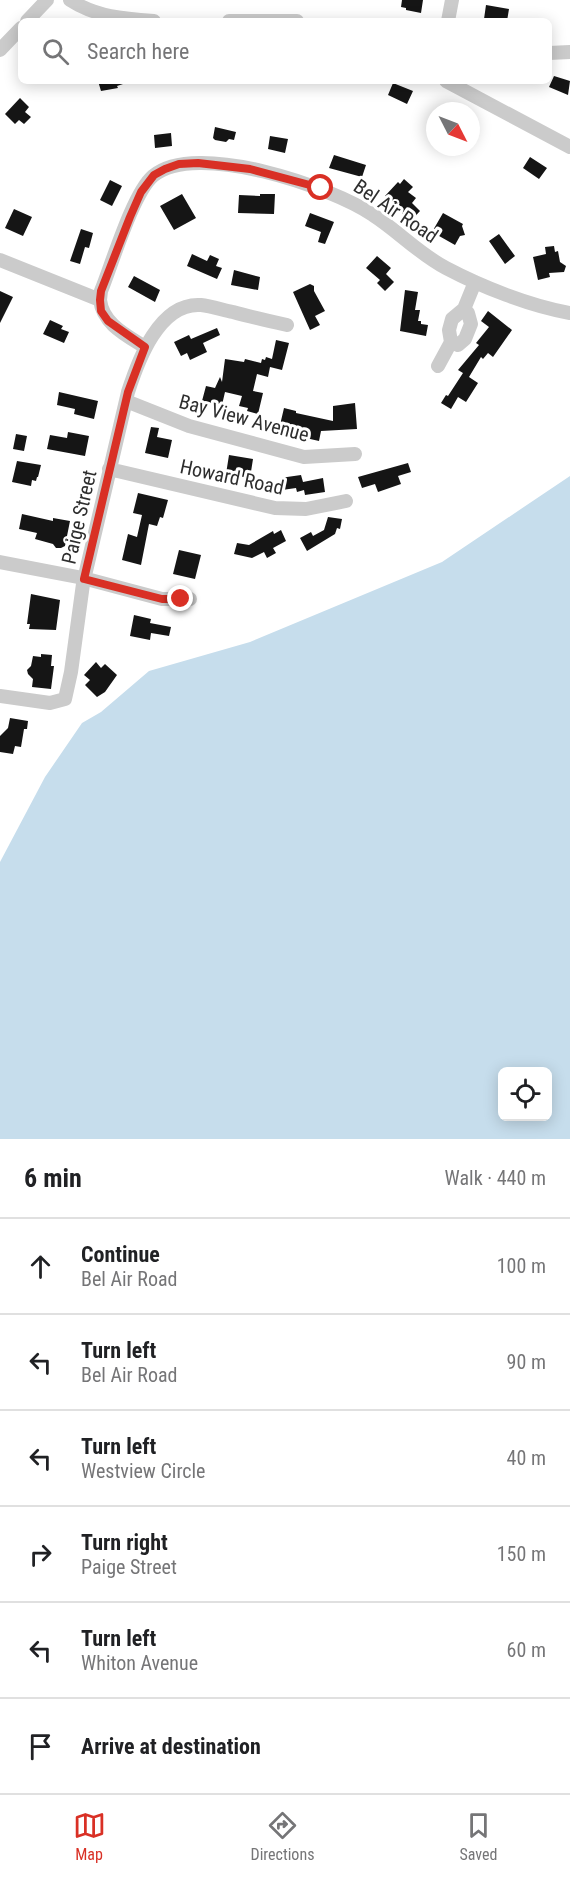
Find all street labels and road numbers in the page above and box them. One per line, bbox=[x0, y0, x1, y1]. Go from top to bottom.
street label: Bel Air Road bbox=[349, 174, 443, 248]
street label: Bay View Avenue bbox=[176, 389, 312, 447]
street label: Howard Road bbox=[178, 454, 286, 500]
street label: Paige Street bbox=[57, 468, 101, 566]

